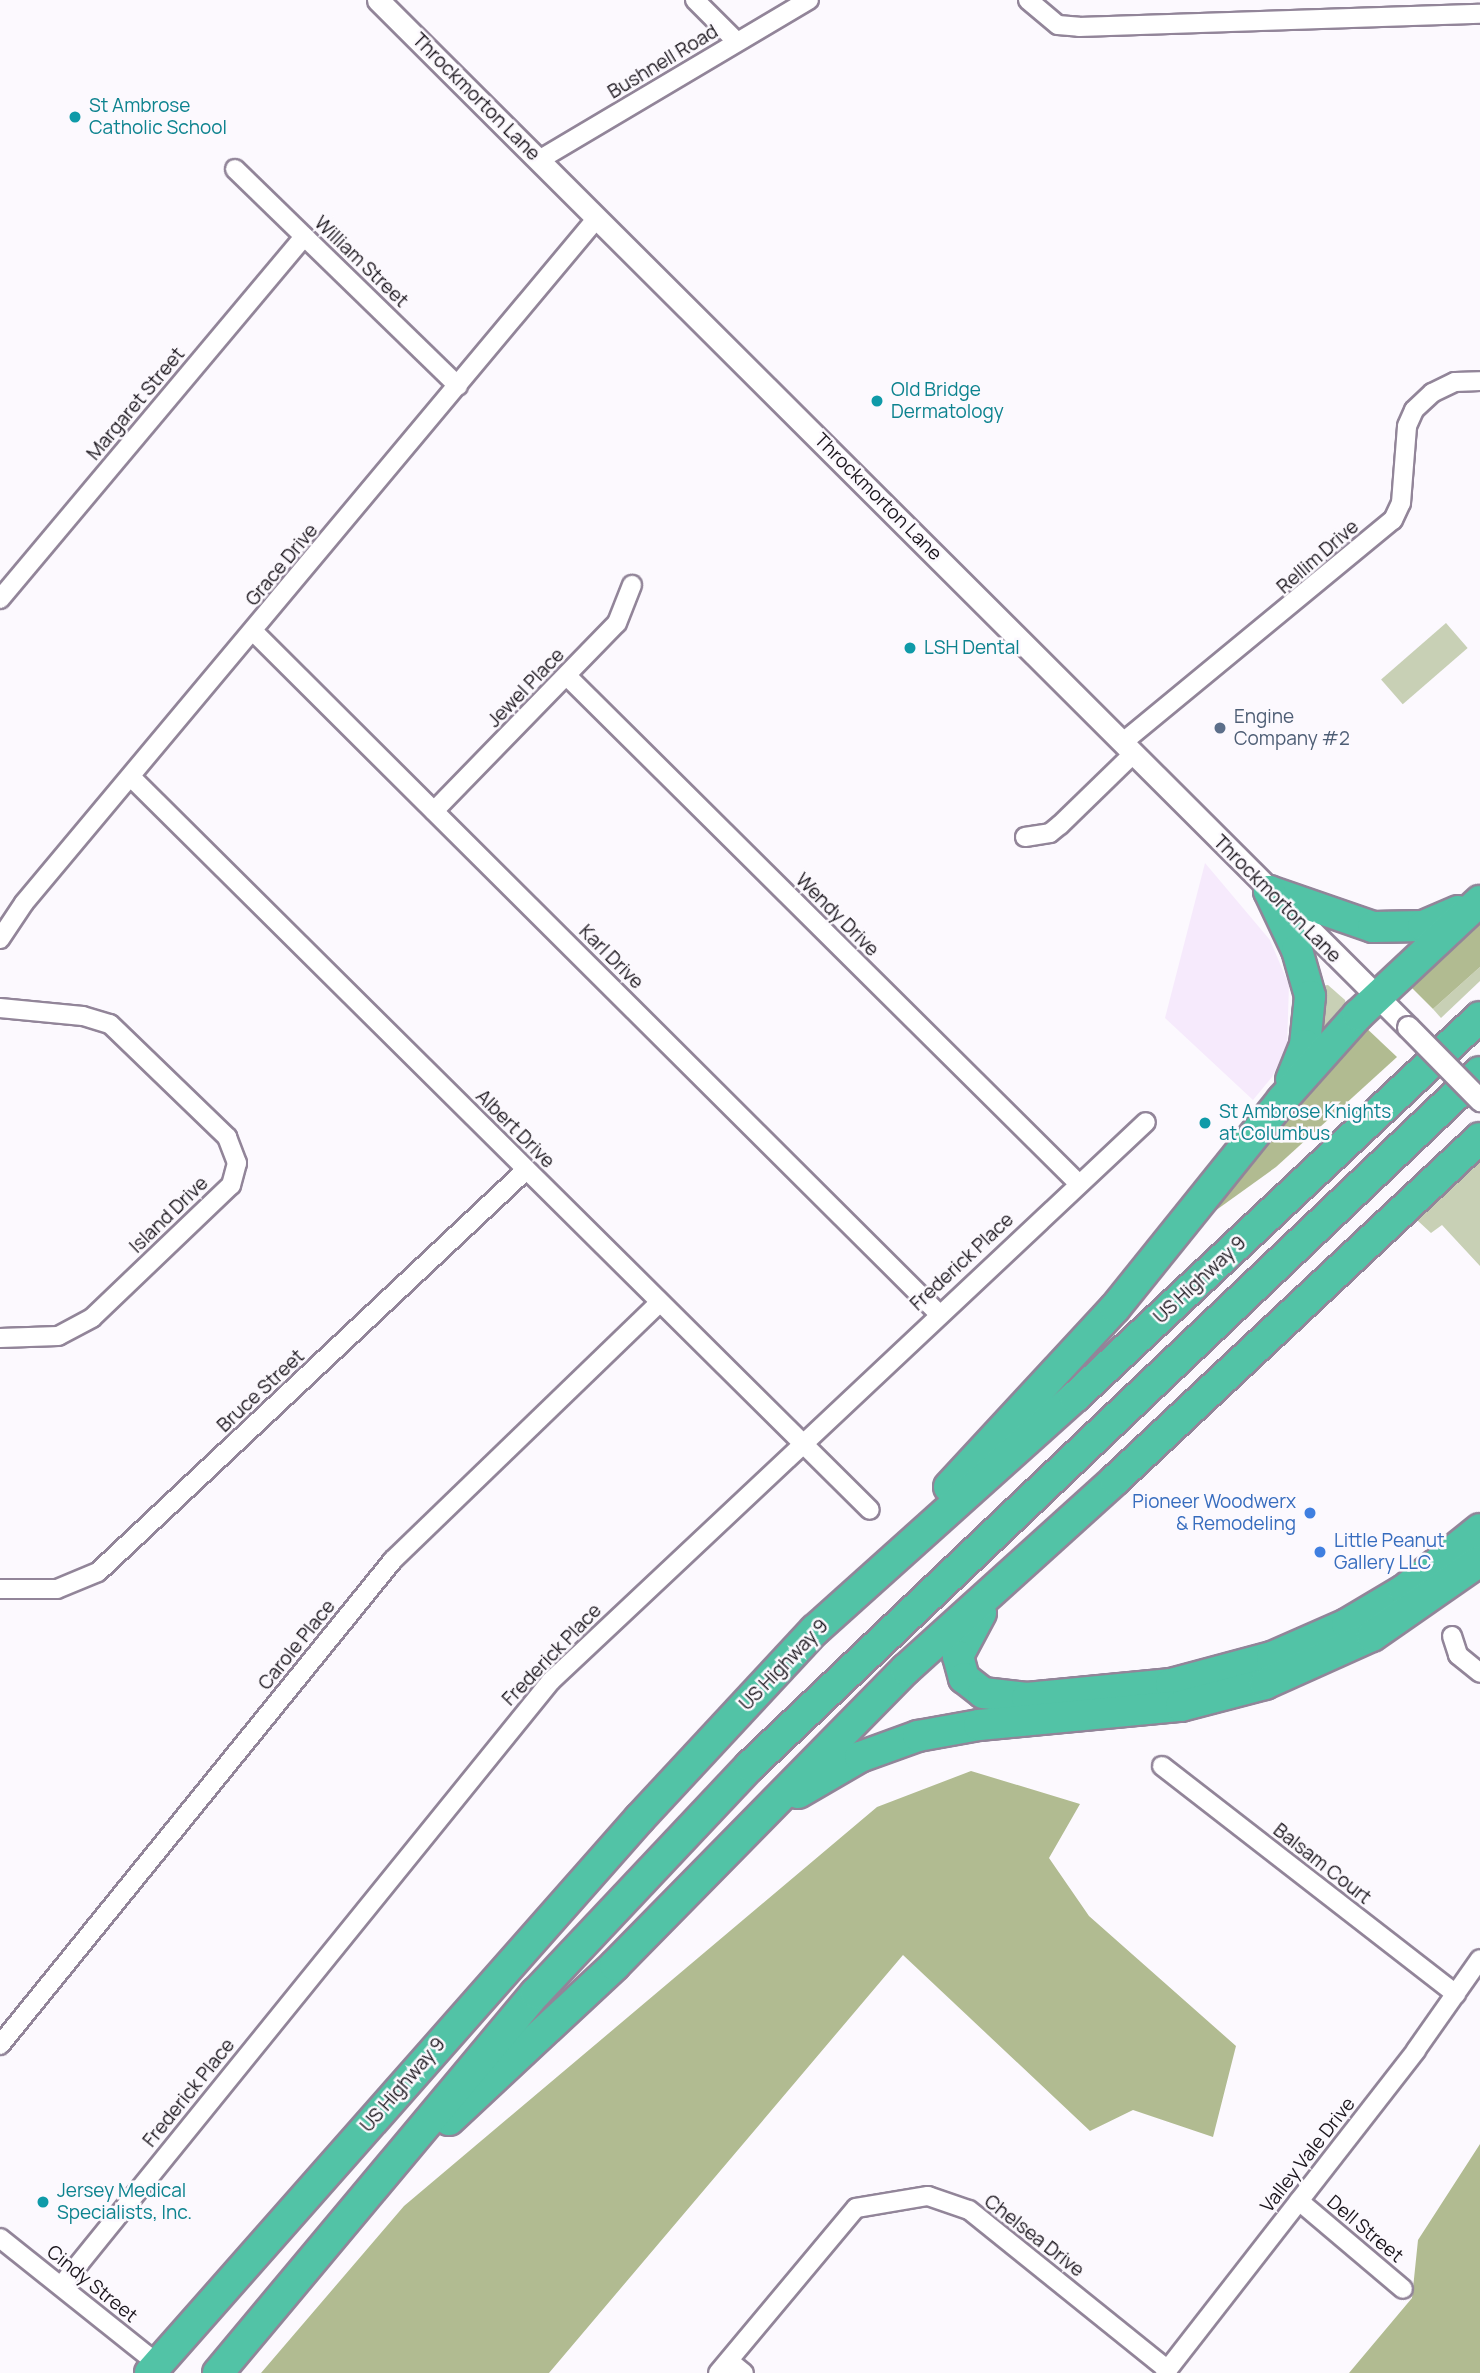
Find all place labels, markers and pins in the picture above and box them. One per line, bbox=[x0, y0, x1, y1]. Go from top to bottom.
place label: St Ambrose Catholic School bbox=[89, 95, 227, 139]
marker: St Ambrose Catholic School bbox=[67, 109, 83, 125]
place label: Old Bridge Dermatology bbox=[891, 379, 1004, 423]
marker: Old Bridge Dermatology bbox=[869, 393, 885, 409]
place label: LSH Dental bbox=[924, 637, 1020, 659]
marker: LSH Dental bbox=[902, 640, 918, 656]
place label: Engine Company #2 bbox=[1234, 706, 1350, 750]
marker: Engine Company #2 bbox=[1212, 720, 1228, 736]
place label: St Ambrose Knights at Columbus bbox=[1219, 1101, 1391, 1145]
marker: St Ambrose Knights at Columbus bbox=[1197, 1115, 1213, 1131]
place label: Pioneer Woodwerx & Remodeling bbox=[1132, 1491, 1296, 1535]
marker: Pioneer Woodwerx & Remodeling bbox=[1302, 1505, 1318, 1521]
place label: Little Peanut Gallery LLC bbox=[1334, 1530, 1445, 1574]
marker: Little Peanut Gallery LLC bbox=[1312, 1544, 1328, 1560]
place label: Jersey Medical Specialists, Inc. bbox=[57, 2180, 192, 2224]
marker: Jersey Medical Specialists, Inc. bbox=[35, 2194, 51, 2210]

